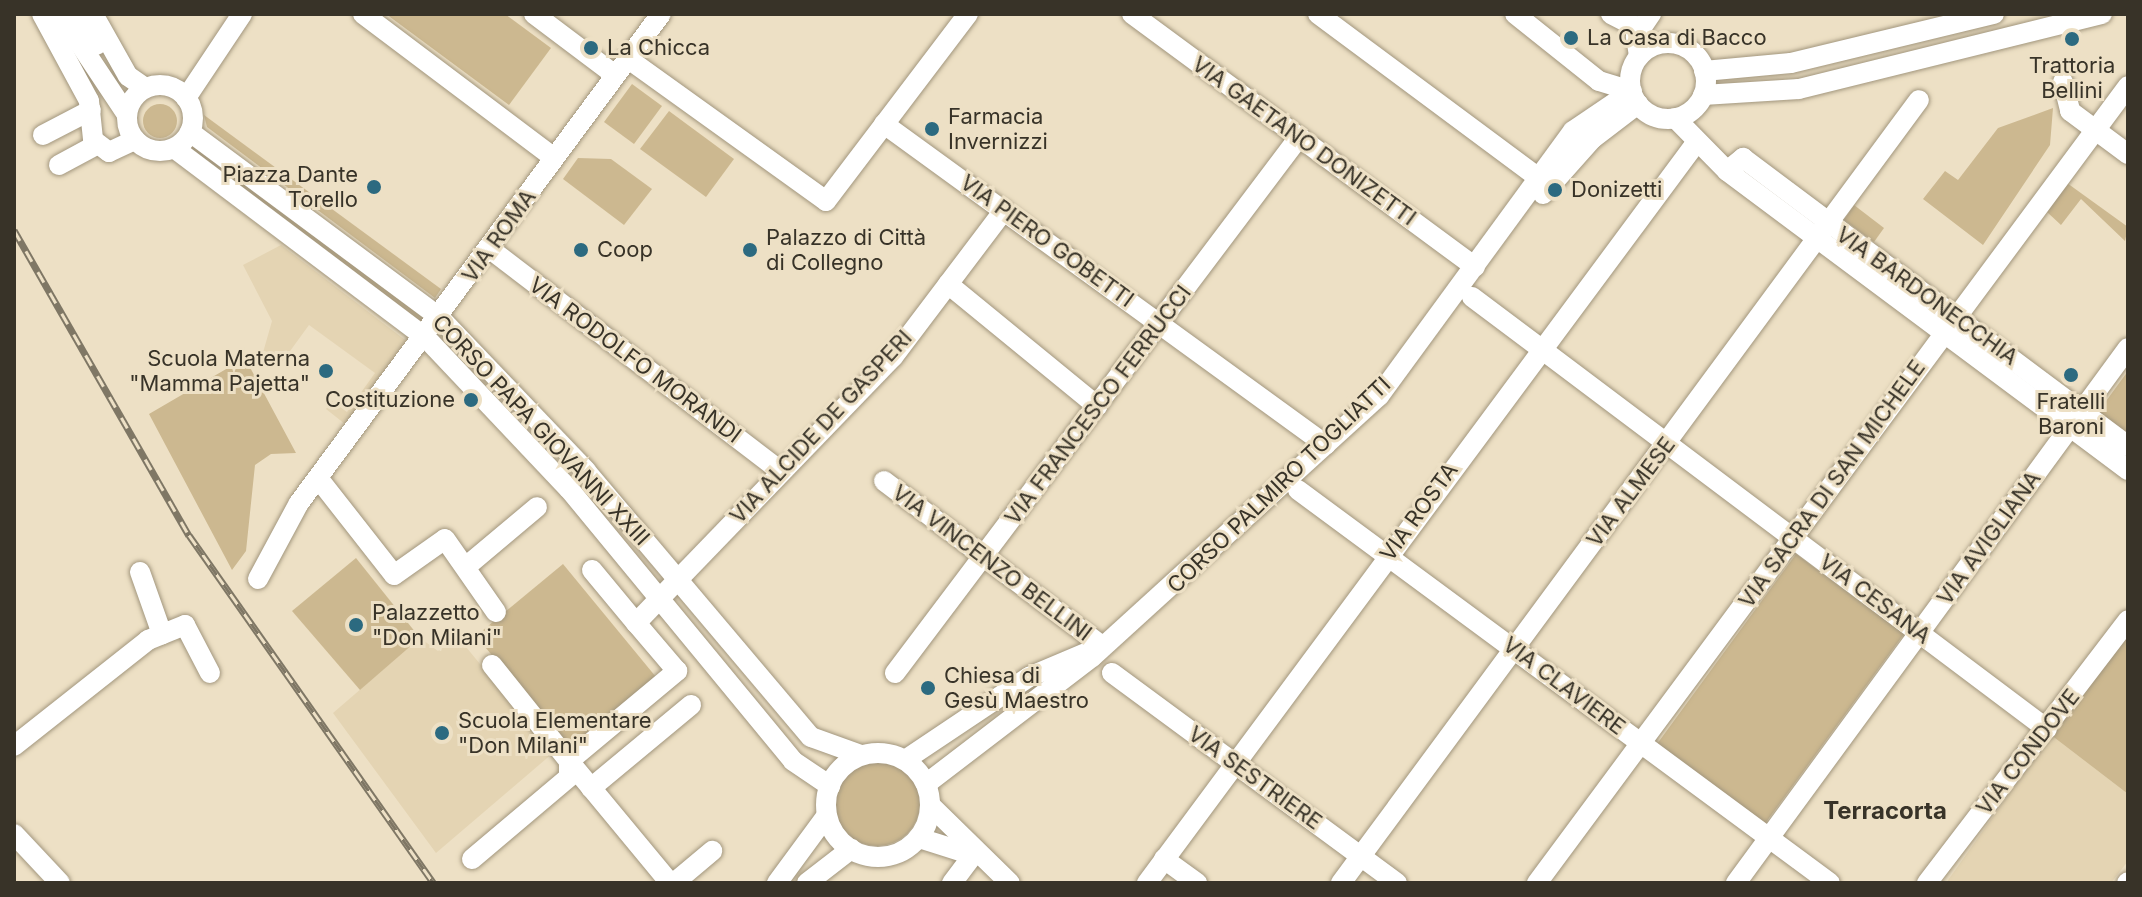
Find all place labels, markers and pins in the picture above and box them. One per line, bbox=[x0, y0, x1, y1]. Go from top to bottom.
place label: La Casa di Bacco bbox=[1587, 25, 1767, 51]
marker: La Casa di Bacco bbox=[1562, 29, 1580, 47]
marker: Trattoria Bellini bbox=[2063, 30, 2081, 48]
place label: La Chicca bbox=[607, 35, 710, 61]
marker: La Chicca bbox=[582, 39, 600, 57]
place label: Trattoria Bellini bbox=[2029, 52, 2115, 104]
place label: Farmacia Invernizzi bbox=[948, 103, 1048, 154]
marker: Farmacia Invernizzi bbox=[923, 120, 941, 138]
place label: Piazza Dante Torello bbox=[222, 161, 358, 212]
place label: Donizetti bbox=[1571, 177, 1662, 203]
marker: Piazza Dante Torello bbox=[365, 178, 383, 196]
marker: Donizetti bbox=[1546, 181, 1564, 199]
place label: Palazzo di Città di Collegno bbox=[766, 224, 926, 276]
place label: Coop bbox=[597, 237, 653, 263]
marker: Coop bbox=[572, 241, 590, 259]
marker: Palazzo di Città di Collegno bbox=[741, 241, 759, 259]
place label: Scuola Materna "Mamma Pajetta" bbox=[129, 345, 310, 396]
marker: Scuola Materna "Mamma Pajetta" bbox=[317, 362, 335, 380]
marker: Fratelli Baroni bbox=[2062, 366, 2080, 384]
place label: Costituzione bbox=[325, 387, 455, 413]
place label: Fratelli Baroni bbox=[2037, 388, 2105, 440]
marker: Costituzione bbox=[462, 391, 480, 409]
place label: Palazzetto "Don Milani" bbox=[372, 599, 502, 650]
marker: Palazzetto "Don Milani" bbox=[347, 616, 365, 634]
place label: Chiesa di Gesù Maestro bbox=[944, 662, 1089, 714]
marker: Chiesa di Gesù Maestro bbox=[919, 679, 937, 697]
place label: Scuola Elementare "Don Milani" bbox=[458, 707, 652, 758]
marker: Scuola Elementare "Don Milani" bbox=[433, 724, 451, 742]

